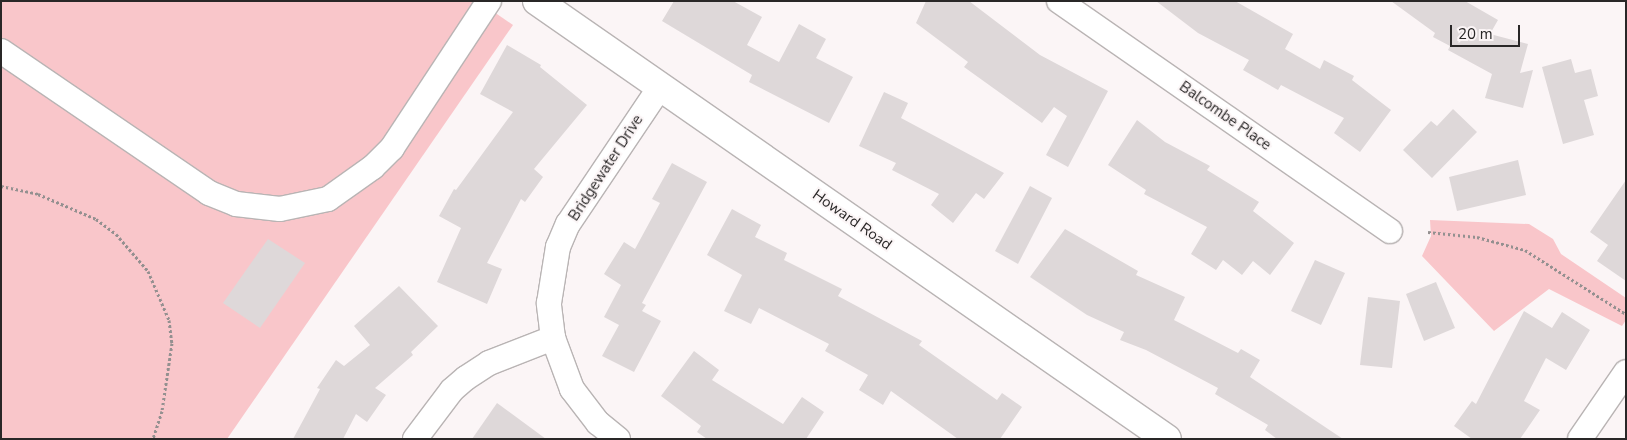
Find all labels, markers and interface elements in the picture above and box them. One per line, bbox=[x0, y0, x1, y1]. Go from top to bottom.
scale bar bbox=[1452, 15, 1522, 47]
text: 20 m bbox=[1458, 24, 1493, 44]
street label: Balcombe Place bbox=[1176, 78, 1274, 154]
street label: Bridgewater Drive bbox=[565, 112, 647, 224]
street label: Howard Road bbox=[809, 186, 895, 254]

